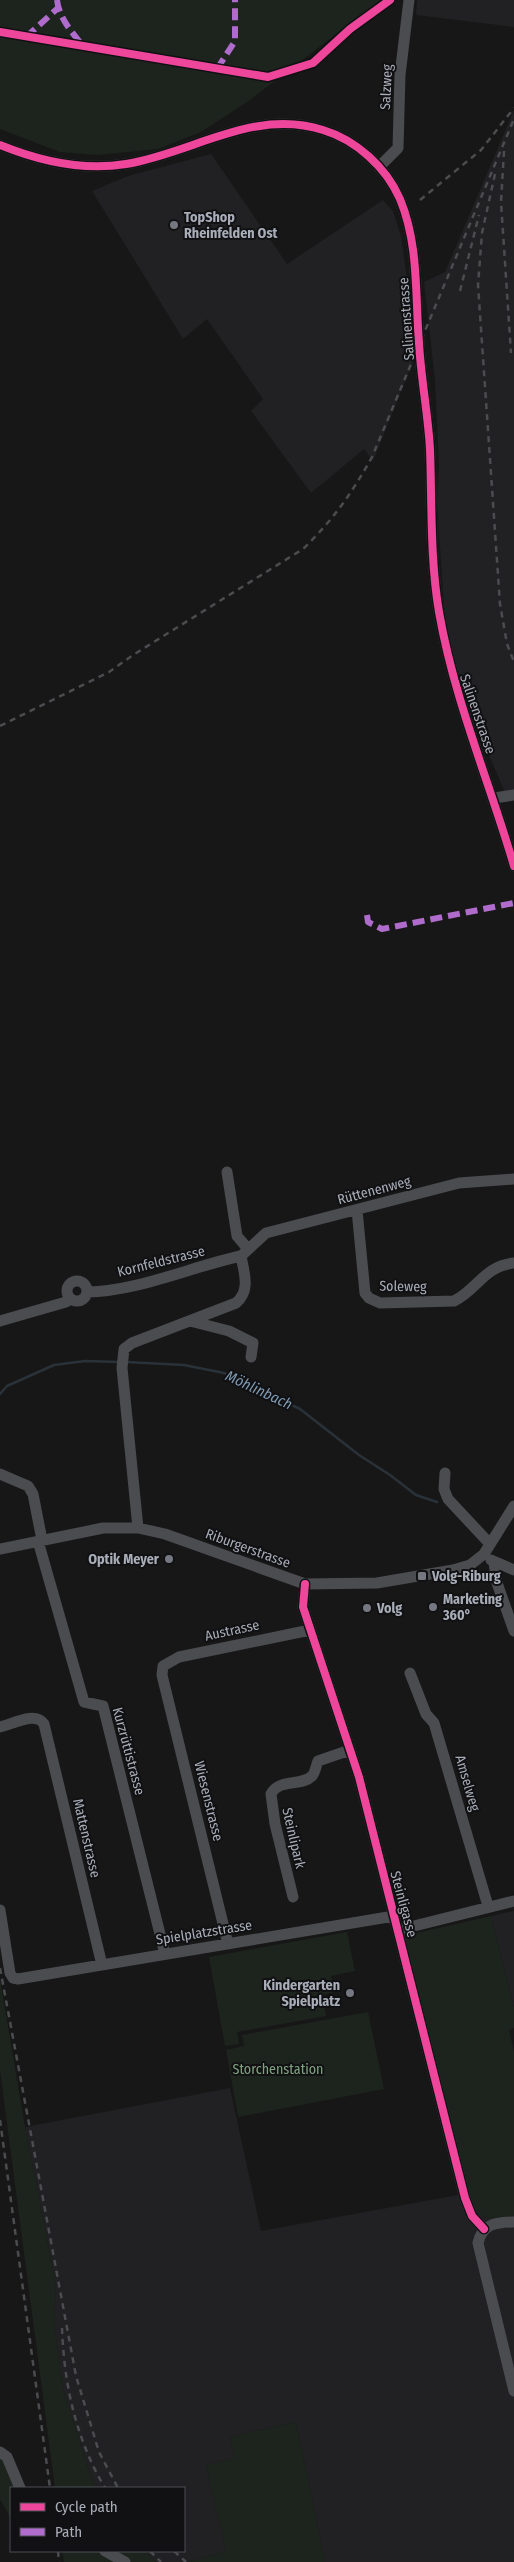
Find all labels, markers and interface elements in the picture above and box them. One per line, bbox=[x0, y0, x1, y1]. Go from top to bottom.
street label: Salzweg bbox=[377, 63, 396, 110]
place label: TopShop Rheinfelden Ost bbox=[184, 209, 279, 242]
marker: TopShop Rheinfelden Ost bbox=[168, 219, 180, 231]
street label: Salinenstrasse bbox=[395, 277, 418, 361]
street label: Salinenstrasse bbox=[456, 672, 499, 756]
street label: Rüttenenweg bbox=[336, 1172, 413, 1208]
street label: Kornfeldstrasse bbox=[116, 1242, 207, 1281]
street label: Soleweg bbox=[379, 1278, 427, 1295]
water label: Möhlinbach bbox=[223, 1367, 295, 1413]
street label: Riburgerstrasse bbox=[203, 1525, 293, 1572]
place label: Optik Meyer bbox=[88, 1551, 160, 1568]
marker: Optik Meyer bbox=[163, 1553, 175, 1565]
place label: Volg-Riburg bbox=[431, 1568, 501, 1585]
marker: Volg-Riburg bbox=[416, 1570, 428, 1582]
place label: Marketing 360° bbox=[442, 1591, 502, 1624]
place label: Volg bbox=[376, 1600, 402, 1617]
marker: Marketing 360° bbox=[427, 1601, 439, 1613]
marker: Volg bbox=[361, 1602, 373, 1614]
street label: Austrasse bbox=[203, 1616, 261, 1645]
street label: Kurzrüttistrasse bbox=[109, 1705, 148, 1797]
street label: Amselweg bbox=[451, 1753, 484, 1813]
street label: Wiesenstrasse bbox=[190, 1759, 227, 1843]
street label: Mattenstrasse bbox=[69, 1797, 104, 1879]
street label: Steinlipark bbox=[278, 1806, 309, 1871]
street label: Steinligasse bbox=[386, 1869, 421, 1939]
street label: Spielplatzstrasse bbox=[155, 1916, 253, 1948]
place label: Kindergarten Spielplatz bbox=[263, 1977, 340, 2010]
marker: Kindergarten Spielplatz bbox=[344, 1987, 356, 1999]
park label: Storchenstation bbox=[233, 2061, 324, 2078]
legend bbox=[10, 2487, 185, 2552]
text: Cycle path bbox=[55, 2498, 118, 2516]
text: Path bbox=[55, 2523, 82, 2541]

